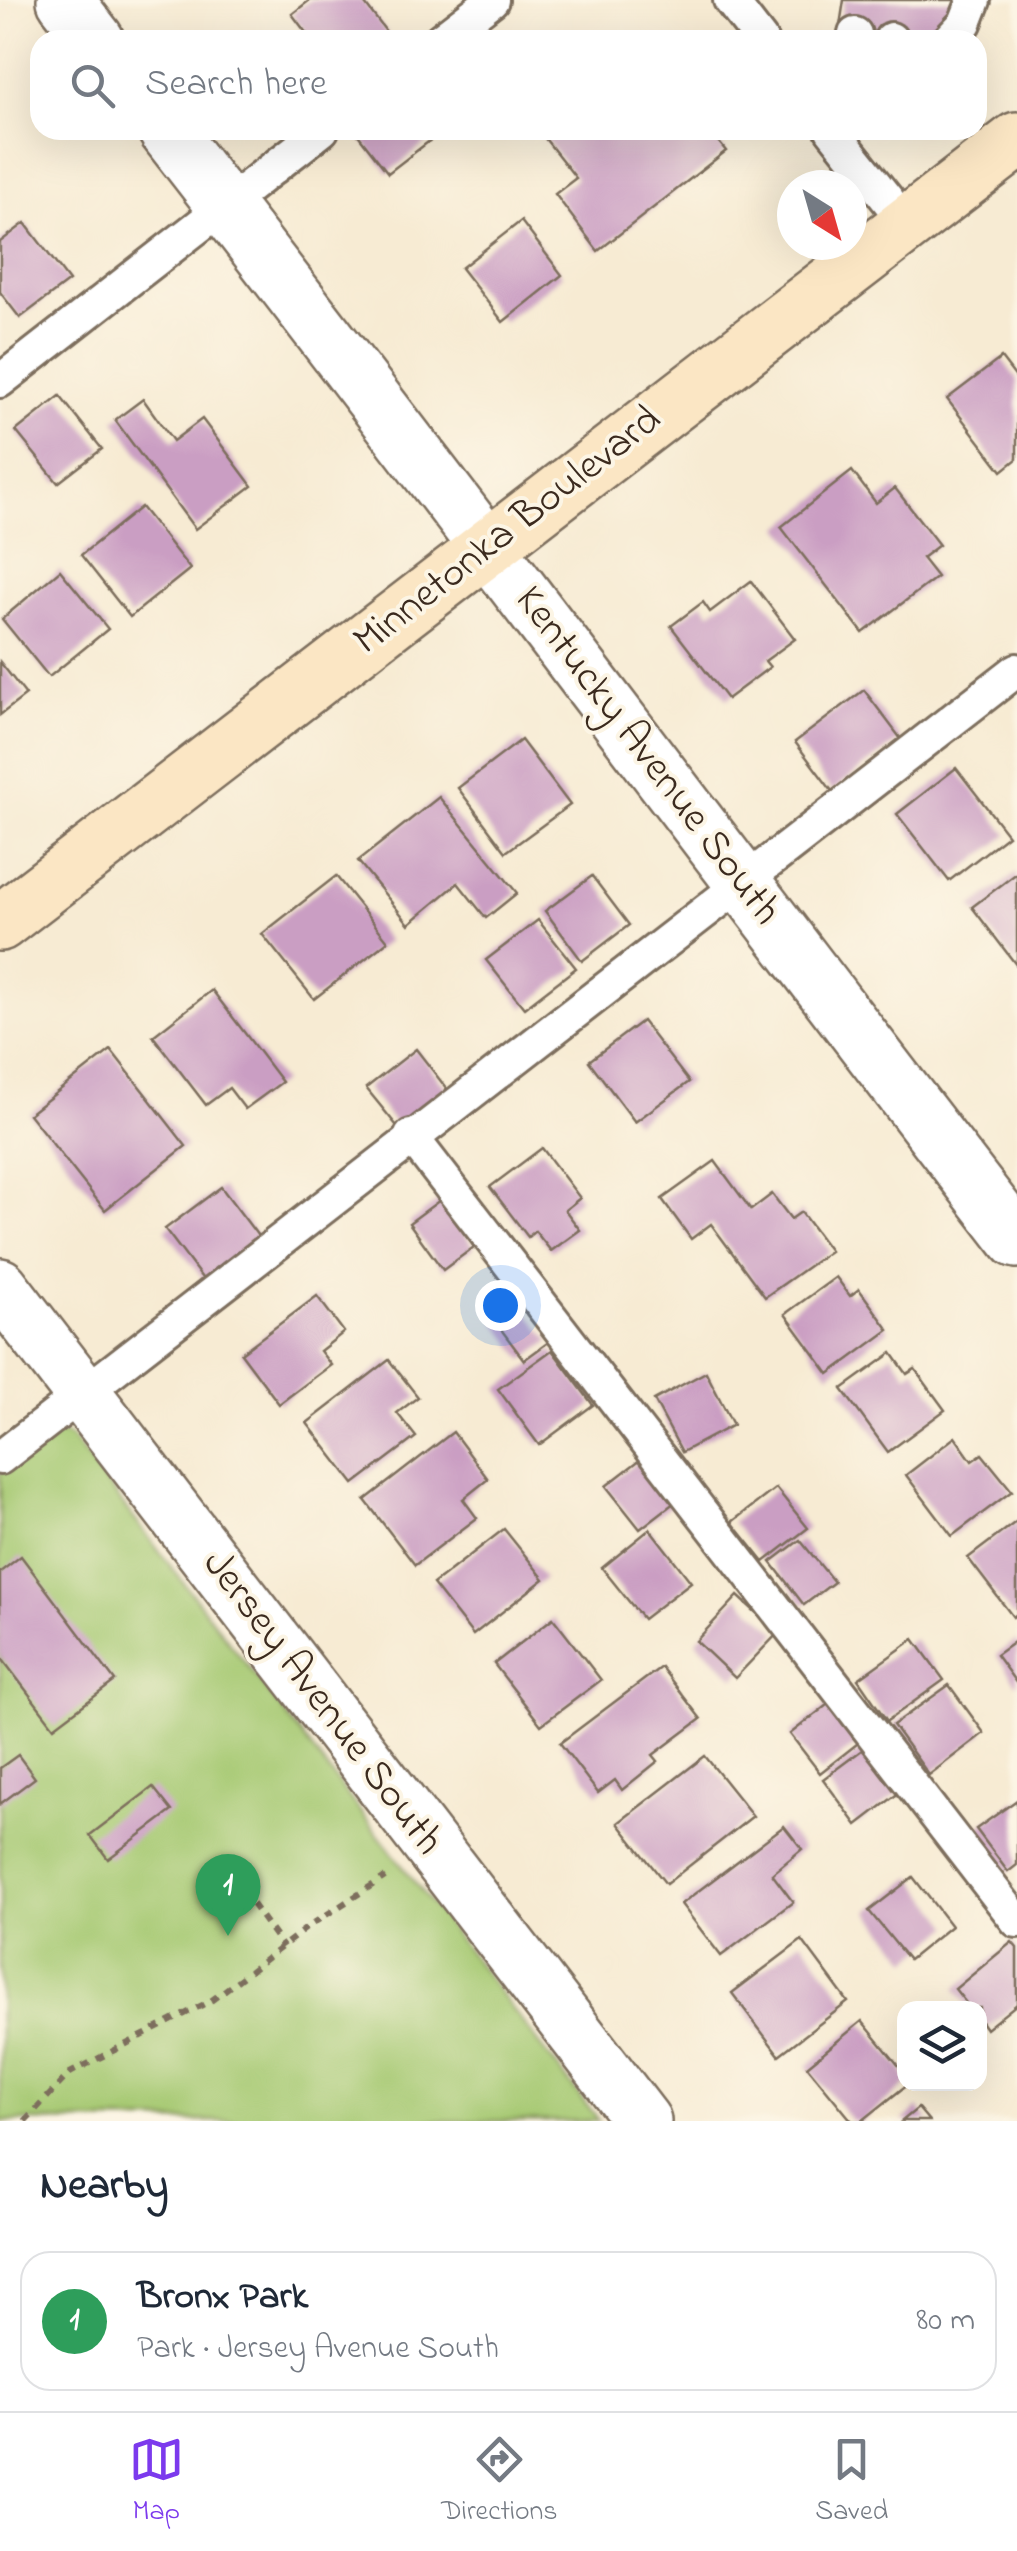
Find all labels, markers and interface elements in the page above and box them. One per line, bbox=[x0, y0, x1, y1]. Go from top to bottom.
search box bbox=[30, 30, 987, 140]
text: Search here bbox=[145, 57, 327, 113]
icon: search bbox=[65, 58, 120, 113]
north arrow bbox=[777, 170, 867, 260]
street label: Minnetonka Boulevard bbox=[341, 391, 675, 671]
street label: Kentucky Avenue South bbox=[499, 573, 795, 939]
your location bbox=[475, 1280, 526, 1331]
street label: Jersey Avenue South bbox=[187, 1537, 457, 1869]
pin: 1 bbox=[196, 1854, 260, 1936]
map controls bbox=[897, 2001, 987, 2091]
button: layers bbox=[897, 2001, 987, 2091]
text: Nearby bbox=[40, 2156, 168, 2217]
text: Bronx Park bbox=[137, 2270, 308, 2326]
text: 1 bbox=[69, 2298, 80, 2345]
text: 80 m bbox=[916, 2298, 975, 2345]
text: Park · Jersey Avenue South bbox=[137, 2326, 499, 2373]
tab: Map bbox=[129, 2432, 184, 2533]
tab: Directions bbox=[441, 2432, 558, 2533]
tab: Saved bbox=[815, 2432, 888, 2533]

